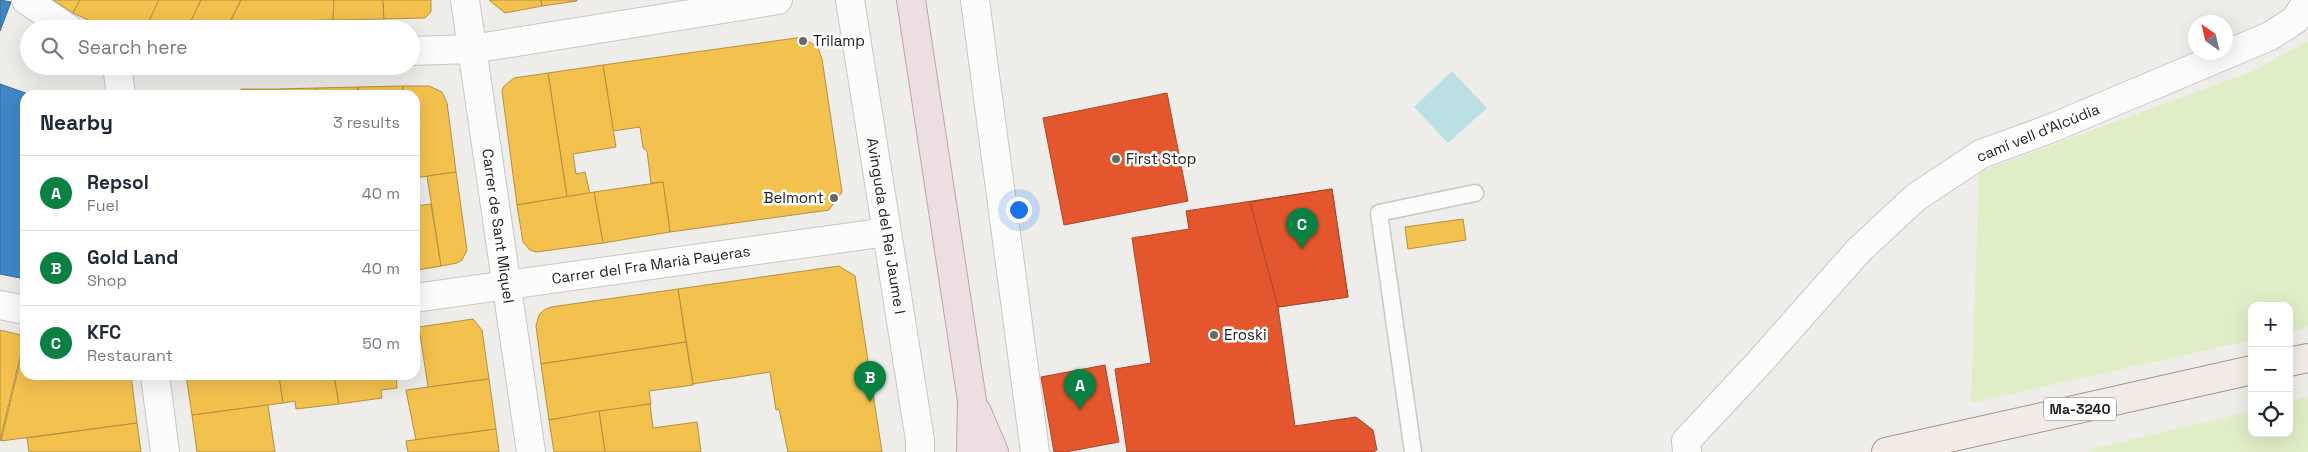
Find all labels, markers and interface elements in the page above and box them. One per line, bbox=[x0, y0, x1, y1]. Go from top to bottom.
north arrow bbox=[2188, 15, 2233, 60]
search box bbox=[20, 20, 420, 75]
place label: Trilamp bbox=[813, 31, 865, 50]
icon: search bbox=[38, 34, 66, 62]
text: Search here bbox=[78, 35, 188, 60]
marker: Trilamp bbox=[797, 35, 809, 47]
street label: camí vell d'Alcúdia bbox=[1973, 99, 2103, 166]
text: Nearby bbox=[40, 109, 113, 136]
text: 3 results bbox=[333, 112, 400, 133]
street label: Avinguda del Rei Jaume I bbox=[863, 136, 910, 316]
street label: Carrer de Sant Miquel bbox=[478, 148, 519, 304]
place label: First Stop bbox=[1126, 149, 1197, 168]
marker: First Stop bbox=[1110, 153, 1122, 165]
text: Repsol bbox=[87, 170, 149, 195]
text: A bbox=[51, 183, 61, 204]
text: 40 m bbox=[362, 183, 400, 204]
place label: Belmont bbox=[763, 188, 824, 207]
marker: Belmont bbox=[828, 192, 840, 204]
text: Fuel bbox=[87, 195, 119, 216]
your location bbox=[1006, 197, 1032, 223]
pin: C bbox=[1286, 208, 1318, 249]
street label: Carrer del Fra Marià Payeras bbox=[550, 241, 752, 288]
text: Gold Land bbox=[87, 245, 178, 270]
text: B bbox=[51, 258, 61, 279]
text: 40 m bbox=[362, 258, 400, 279]
text: Shop bbox=[87, 270, 127, 291]
map controls bbox=[2248, 302, 2293, 437]
button: + bbox=[2248, 302, 2293, 347]
text: KFC bbox=[87, 320, 121, 345]
place label: Eroski bbox=[1224, 325, 1267, 344]
marker: Eroski bbox=[1208, 329, 1220, 341]
text: C bbox=[51, 333, 61, 354]
text: 50 m bbox=[362, 333, 400, 354]
text: Restaurant bbox=[87, 345, 173, 366]
button: − bbox=[2248, 347, 2293, 392]
pin: B bbox=[854, 361, 886, 402]
pin: A bbox=[1064, 369, 1096, 410]
button: locate bbox=[2248, 392, 2293, 437]
road number: Ma-3240 bbox=[2044, 398, 2116, 420]

